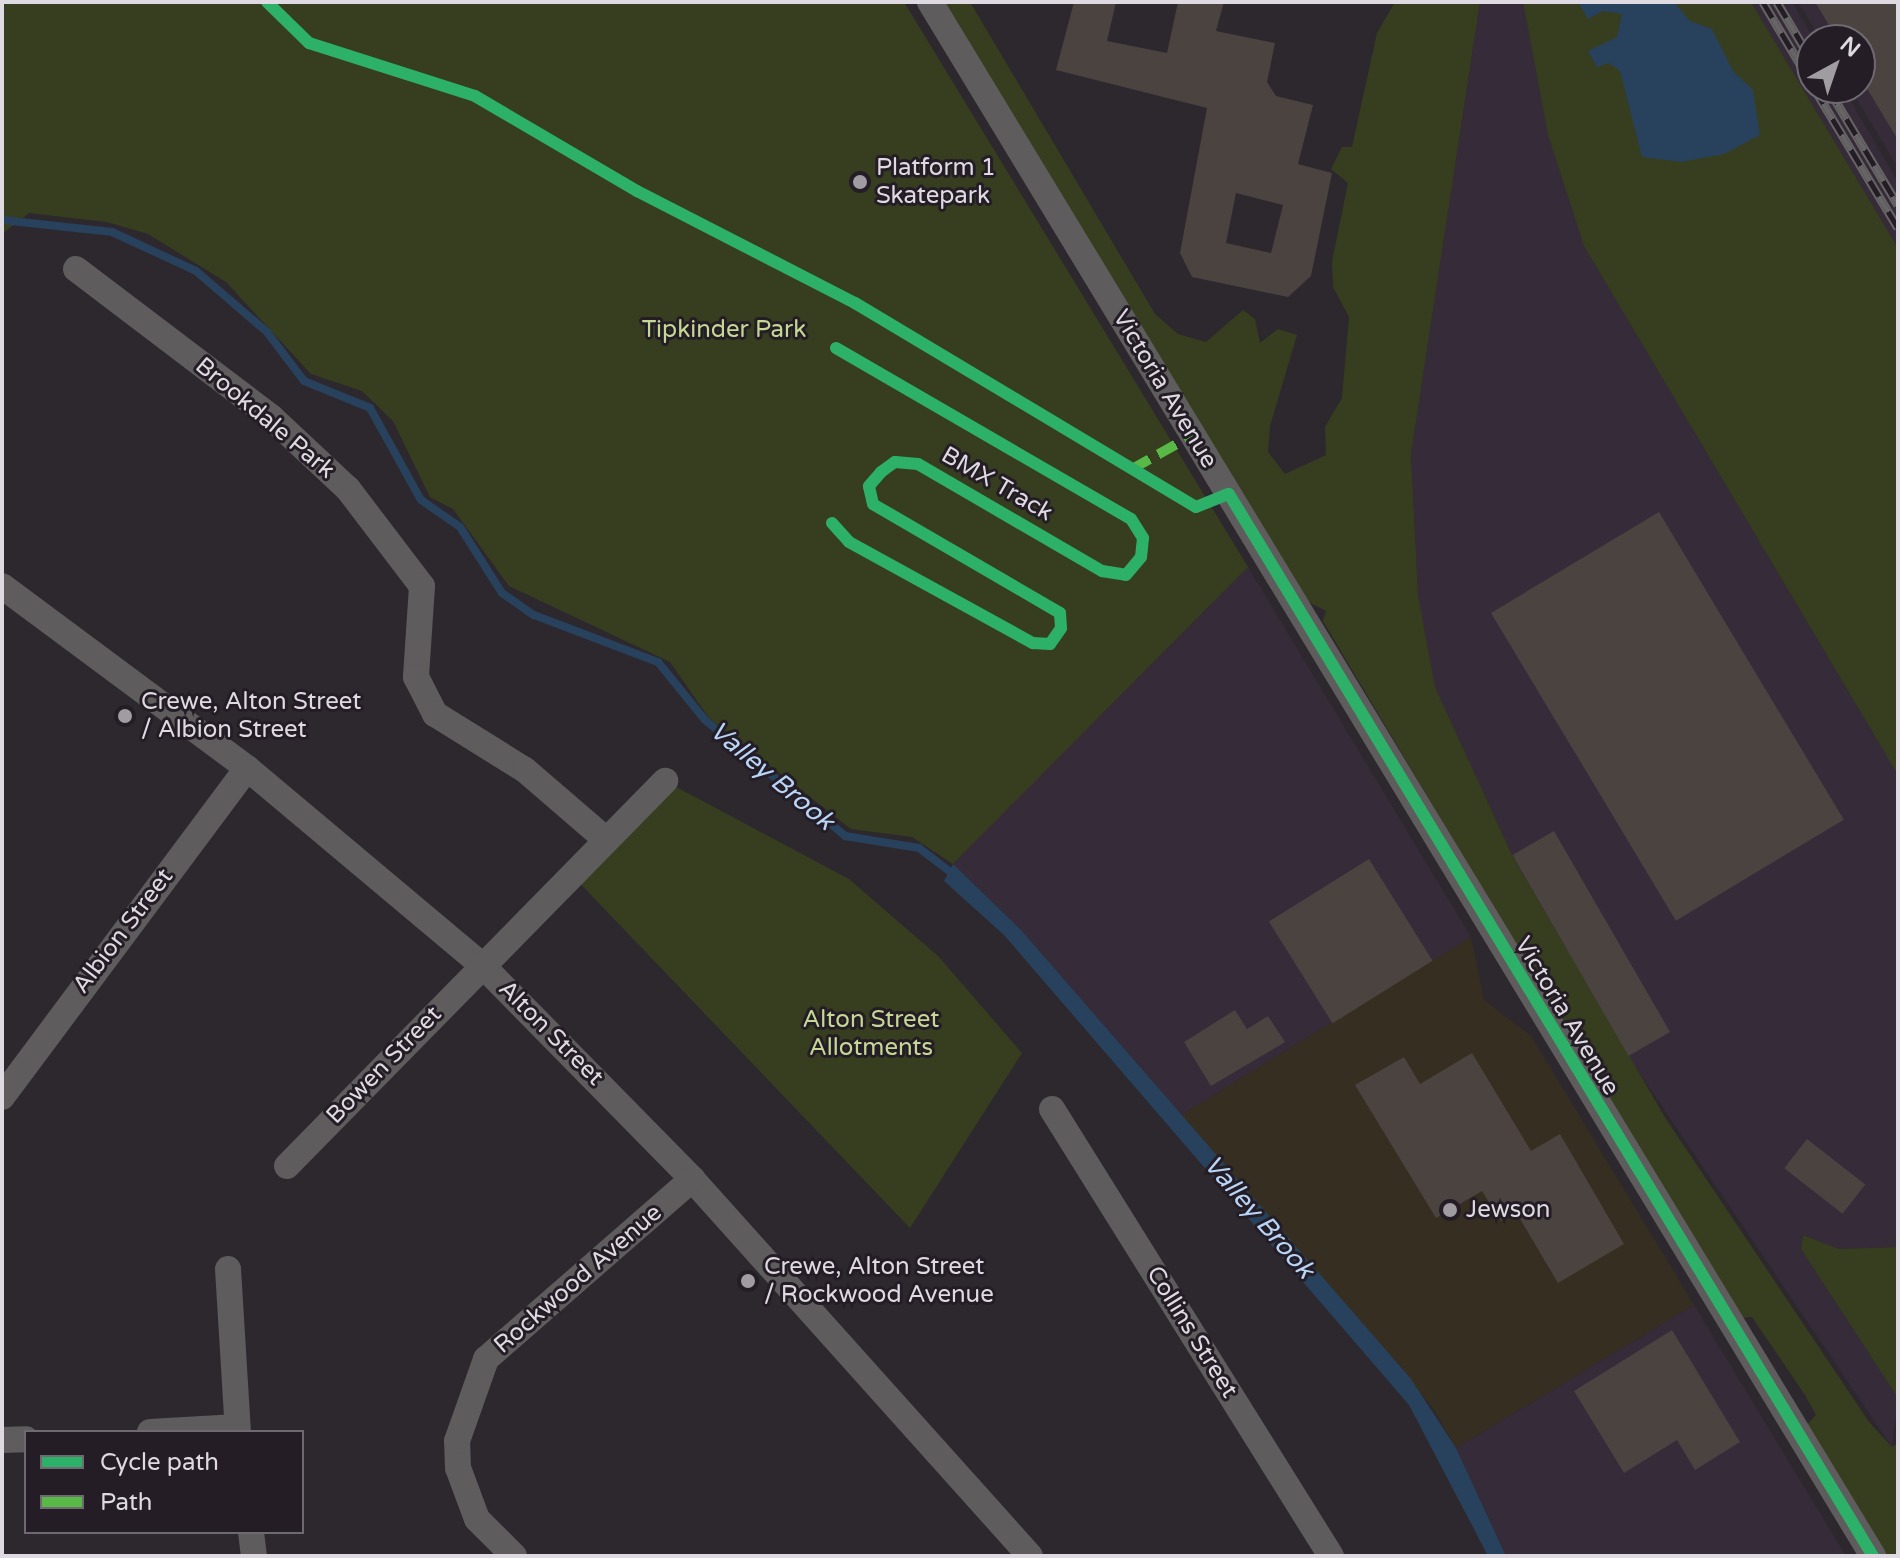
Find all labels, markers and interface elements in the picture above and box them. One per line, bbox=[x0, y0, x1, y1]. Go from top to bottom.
north arrow bbox=[1796, 24, 1876, 104]
text: N bbox=[1835, 32, 1865, 63]
place label: Platform 1 Skatepark bbox=[876, 154, 996, 210]
marker: Platform 1 Skatepark bbox=[851, 173, 869, 191]
street label: Victoria Avenue bbox=[1106, 305, 1224, 473]
park label: Tipkinder Park bbox=[642, 316, 806, 344]
street label: Brookdale Park bbox=[189, 351, 341, 485]
street label: BMX Track bbox=[936, 441, 1058, 527]
place label: Crewe, Alton Street / Albion Street bbox=[141, 688, 361, 744]
marker: Crewe, Alton Street / Albion Street bbox=[116, 707, 134, 725]
water label: Valley Brook bbox=[703, 715, 841, 837]
street label: Albion Street bbox=[67, 863, 179, 999]
street label: Victoria Avenue bbox=[1508, 932, 1626, 1100]
street label: Alton Street bbox=[492, 974, 610, 1092]
street label: Bowen Street bbox=[321, 1000, 447, 1130]
park label: Alton Street Allotments bbox=[803, 1006, 939, 1062]
water label: Valley Brook bbox=[1197, 1149, 1321, 1285]
place label: Jewson bbox=[1466, 1196, 1550, 1224]
street label: Rockwood Avenue bbox=[488, 1198, 668, 1360]
marker: Jewson bbox=[1441, 1201, 1459, 1219]
place label: Crewe, Alton Street / Rockwood Avenue bbox=[764, 1253, 994, 1309]
street label: Collins Street bbox=[1140, 1261, 1244, 1403]
marker: Crewe, Alton Street / Rockwood Avenue bbox=[739, 1272, 757, 1290]
legend bbox=[24, 1430, 304, 1534]
text: Cycle path bbox=[100, 1448, 219, 1477]
text: Path bbox=[100, 1488, 153, 1517]

